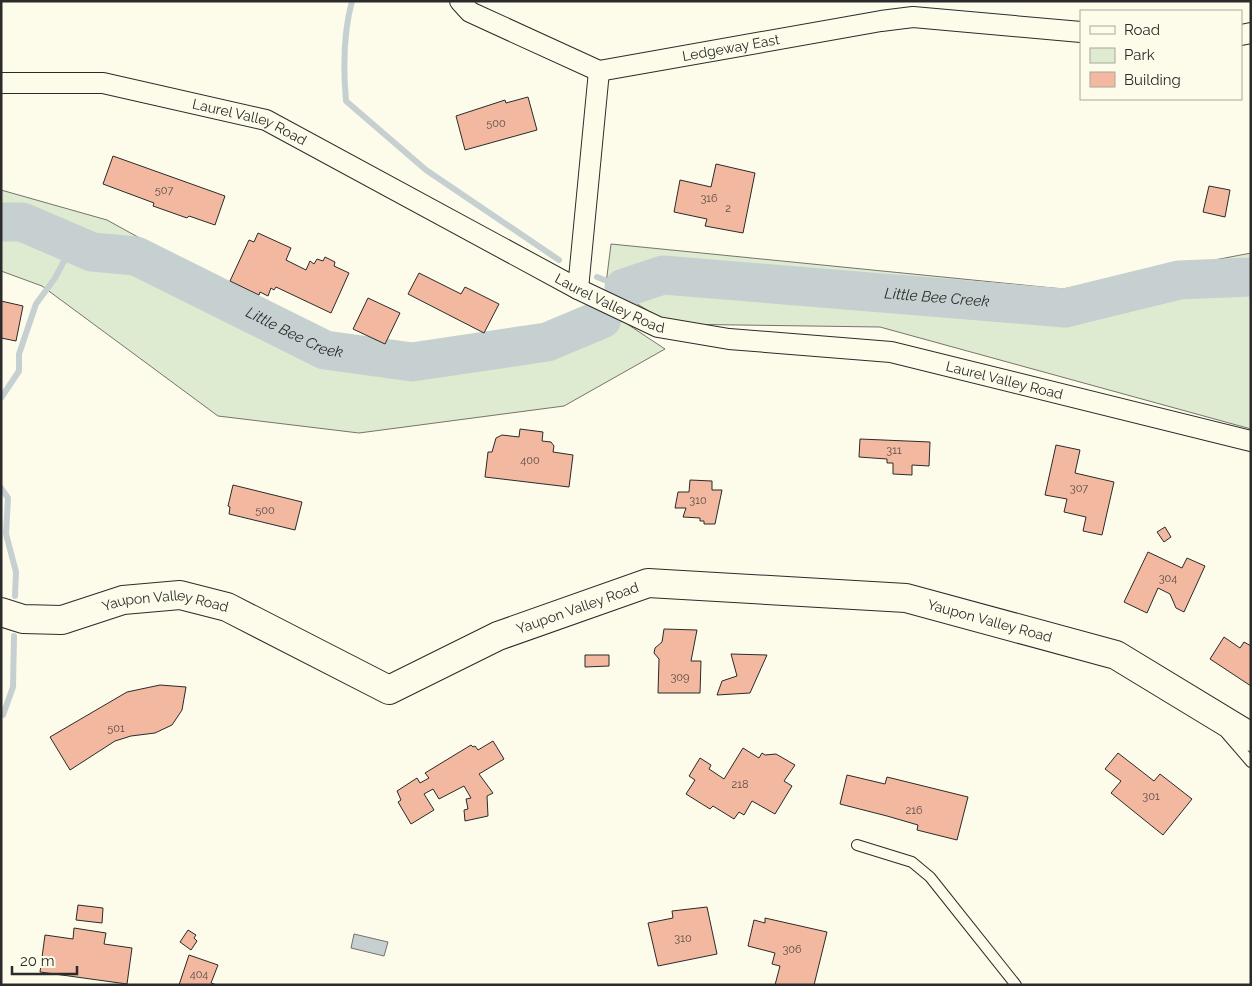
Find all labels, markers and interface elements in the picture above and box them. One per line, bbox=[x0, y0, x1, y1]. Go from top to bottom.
legend bbox=[1080, 10, 1242, 100]
text: Road bbox=[1124, 21, 1160, 39]
street label: Ledgeway East bbox=[681, 31, 781, 64]
text: Park bbox=[1124, 46, 1155, 64]
text: Building bbox=[1124, 71, 1181, 89]
street label: Laurel Valley Road bbox=[191, 96, 309, 148]
house number: 500 bbox=[486, 117, 506, 130]
house number: 507 bbox=[155, 184, 173, 197]
house number: 316 bbox=[700, 192, 718, 205]
house number: 2 bbox=[725, 202, 731, 215]
street label: Laurel Valley Road bbox=[552, 270, 666, 336]
water label: Little Bee Creek bbox=[884, 284, 990, 311]
water label: Little Bee Creek bbox=[243, 303, 344, 361]
street label: Laurel Valley Road bbox=[944, 358, 1065, 402]
house number: 311 bbox=[886, 444, 902, 457]
house number: 400 bbox=[520, 454, 540, 467]
house number: 307 bbox=[1070, 482, 1088, 495]
house number: 310 bbox=[689, 494, 707, 507]
house number: 500 bbox=[255, 504, 275, 517]
house number: 304 bbox=[1159, 572, 1177, 585]
street label: Yaupon Valley Road bbox=[514, 579, 641, 637]
street label: Yaupon Valley Road bbox=[100, 587, 230, 615]
street label: Yaupon Valley Road bbox=[926, 596, 1054, 645]
house number: 309 bbox=[670, 671, 690, 684]
house number: 501 bbox=[107, 722, 125, 735]
house number: 218 bbox=[732, 778, 748, 791]
house number: 301 bbox=[1142, 790, 1160, 803]
house number: 216 bbox=[905, 804, 923, 817]
house number: 310 bbox=[674, 932, 692, 945]
house number: 306 bbox=[782, 943, 802, 956]
scale bar bbox=[12, 944, 78, 976]
text: 20 m bbox=[20, 952, 55, 970]
house number: 404 bbox=[190, 968, 208, 981]

